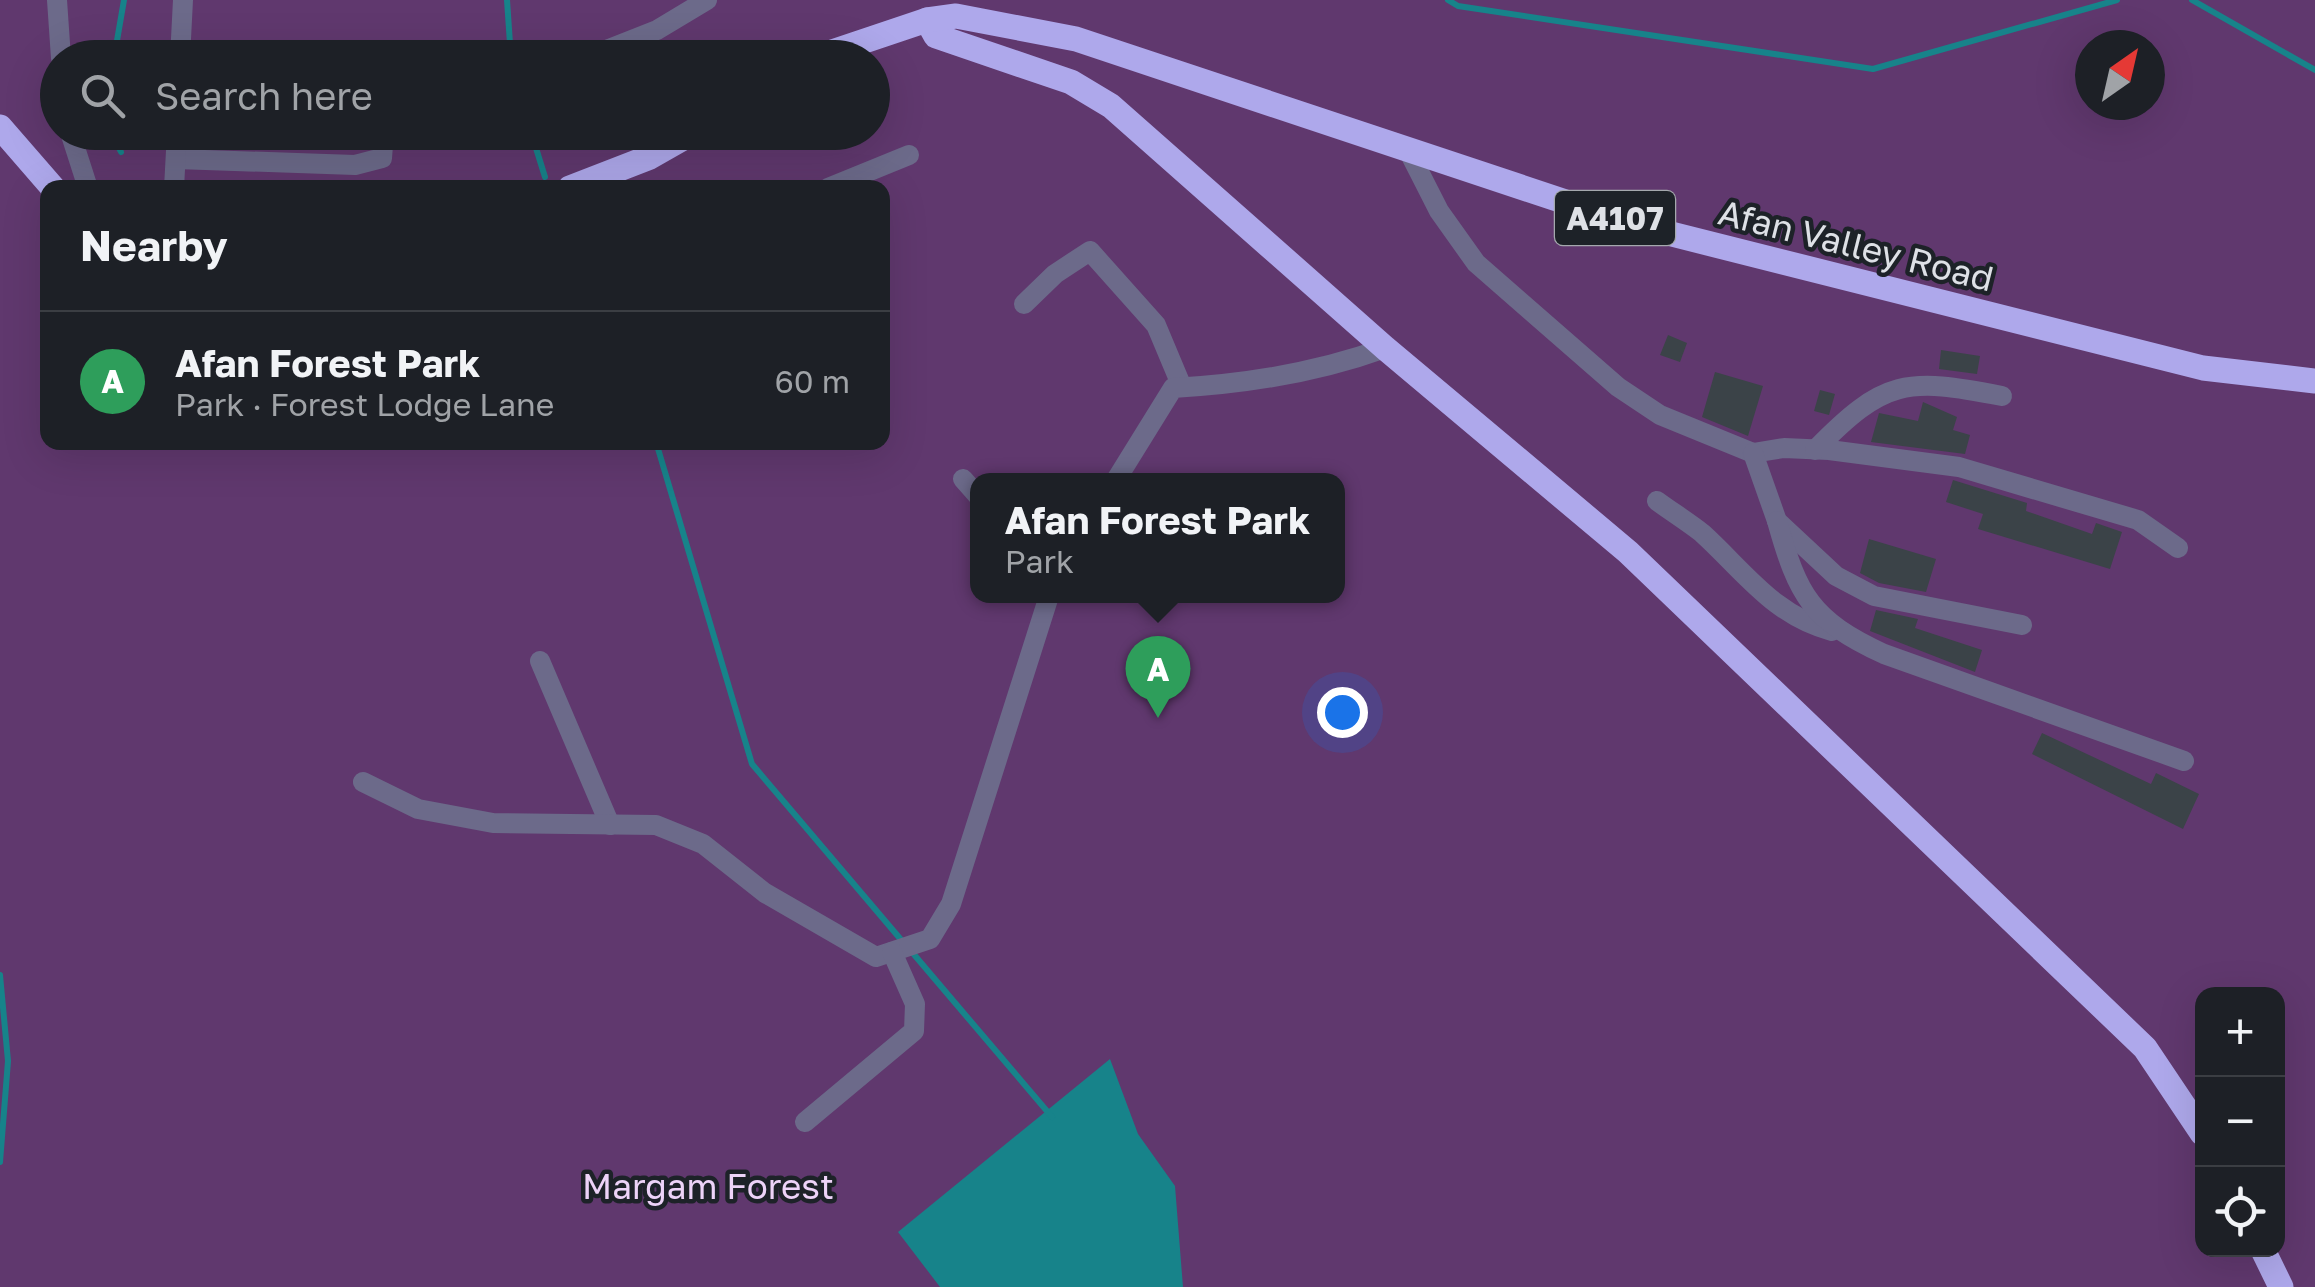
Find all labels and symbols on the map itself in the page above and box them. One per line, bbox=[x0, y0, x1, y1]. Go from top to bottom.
north arrow bbox=[2075, 30, 2165, 120]
road number: A4107 bbox=[1555, 191, 1675, 245]
street label: Afan Valley Road bbox=[1714, 191, 1998, 299]
pin: A bbox=[1126, 636, 1190, 718]
your location bbox=[1317, 687, 1368, 738]
park label: Margam Forest bbox=[582, 1165, 834, 1207]

